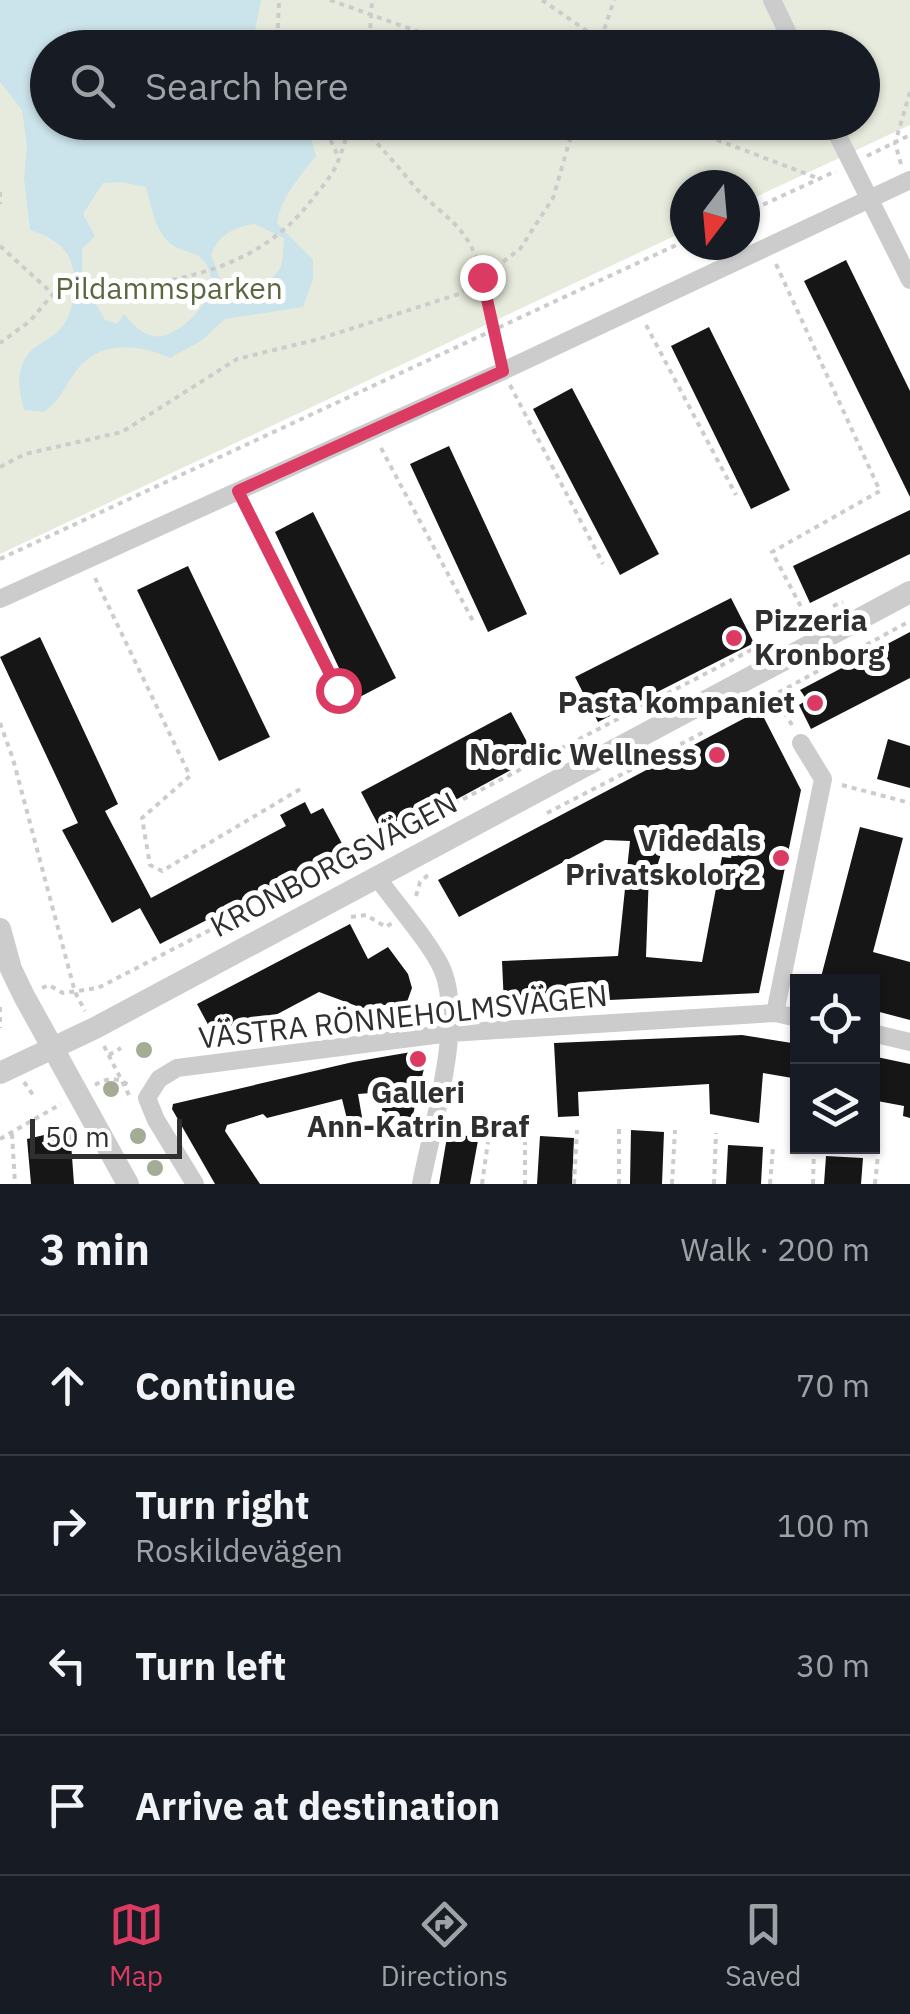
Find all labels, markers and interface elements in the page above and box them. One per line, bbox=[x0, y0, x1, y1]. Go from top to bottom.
search box bbox=[30, 30, 880, 140]
icon: search bbox=[65, 58, 120, 113]
text: Search here bbox=[145, 61, 349, 110]
north arrow bbox=[670, 170, 760, 260]
route end bbox=[460, 255, 506, 301]
park label: Pildammsparken bbox=[55, 268, 283, 307]
place label: Pizzeria Kronborg bbox=[754, 600, 885, 673]
marker: Pizzeria Kronborg bbox=[723, 627, 745, 649]
route start bbox=[316, 668, 362, 714]
place label: Pasta kompaniet bbox=[558, 682, 795, 721]
marker: Pasta kompaniet bbox=[804, 692, 826, 714]
place label: Nordic Wellness bbox=[469, 734, 697, 773]
marker: Nordic Wellness bbox=[706, 744, 728, 766]
street label: KRONBORGSVÄGEN bbox=[203, 782, 463, 945]
place label: Videdals Privatskolor 2 bbox=[565, 820, 761, 893]
marker: Videdals Privatskolor 2 bbox=[770, 847, 792, 869]
map controls bbox=[790, 974, 880, 1154]
button: locate bbox=[790, 974, 880, 1064]
street label: VÄSTRA RÖNNEHOLMSVÄGEN bbox=[197, 975, 609, 1056]
marker: Galleri Ann-Katrin Braf bbox=[407, 1048, 429, 1070]
button: layers bbox=[790, 1064, 880, 1154]
place label: Galleri Ann-Katrin Braf bbox=[307, 1072, 529, 1145]
scale bar bbox=[30, 1114, 182, 1158]
text: 50 m bbox=[45, 1118, 110, 1155]
text: 3 min bbox=[40, 1222, 150, 1277]
text: Walk · 200 m bbox=[681, 1228, 870, 1270]
icon: ahead bbox=[40, 1358, 95, 1413]
text: Continue bbox=[135, 1361, 296, 1410]
text: 70 m bbox=[796, 1364, 870, 1406]
text: Turn right bbox=[135, 1480, 310, 1529]
icon: right bbox=[40, 1498, 95, 1553]
text: 100 m bbox=[777, 1504, 870, 1546]
text: Roskildevägen bbox=[135, 1529, 343, 1571]
icon: left bbox=[40, 1638, 95, 1693]
text: Turn left bbox=[135, 1641, 286, 1690]
text: 30 m bbox=[796, 1644, 870, 1686]
icon: arrive bbox=[40, 1778, 95, 1833]
text: Arrive at destination bbox=[135, 1781, 500, 1830]
tab: Map bbox=[109, 1897, 164, 1994]
tab: Directions bbox=[381, 1897, 508, 1994]
tab: Saved bbox=[725, 1897, 801, 1994]

